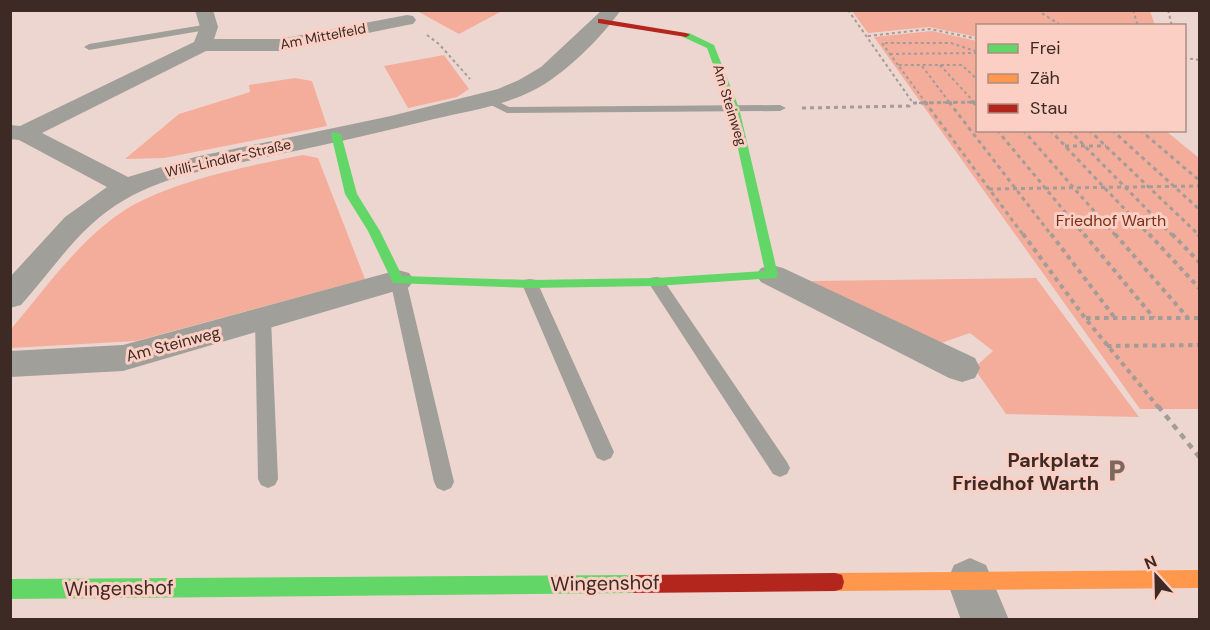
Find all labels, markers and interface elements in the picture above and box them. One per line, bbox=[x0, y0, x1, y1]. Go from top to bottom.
street label: Am Mittelfeld bbox=[279, 19, 367, 53]
legend bbox=[976, 24, 1186, 132]
text: Frei bbox=[1030, 36, 1061, 60]
street label: Am Steinweg bbox=[709, 62, 751, 148]
text: Zäh bbox=[1030, 66, 1060, 90]
text: Stau bbox=[1030, 96, 1068, 120]
street label: Willi-Lindlar-Straße bbox=[163, 135, 293, 181]
park label: Friedhof Warth bbox=[1056, 210, 1166, 231]
street label: Am Steinweg bbox=[124, 321, 222, 367]
place label: Parkplatz Friedhof Warth bbox=[952, 447, 1099, 496]
parking icon: Parkplatz Friedhof Warth bbox=[1104, 458, 1130, 484]
north arrow bbox=[1126, 546, 1186, 606]
text: N bbox=[1141, 551, 1160, 574]
street label: Wingenshof bbox=[550, 569, 660, 597]
street label: Wingenshof bbox=[64, 574, 174, 602]

